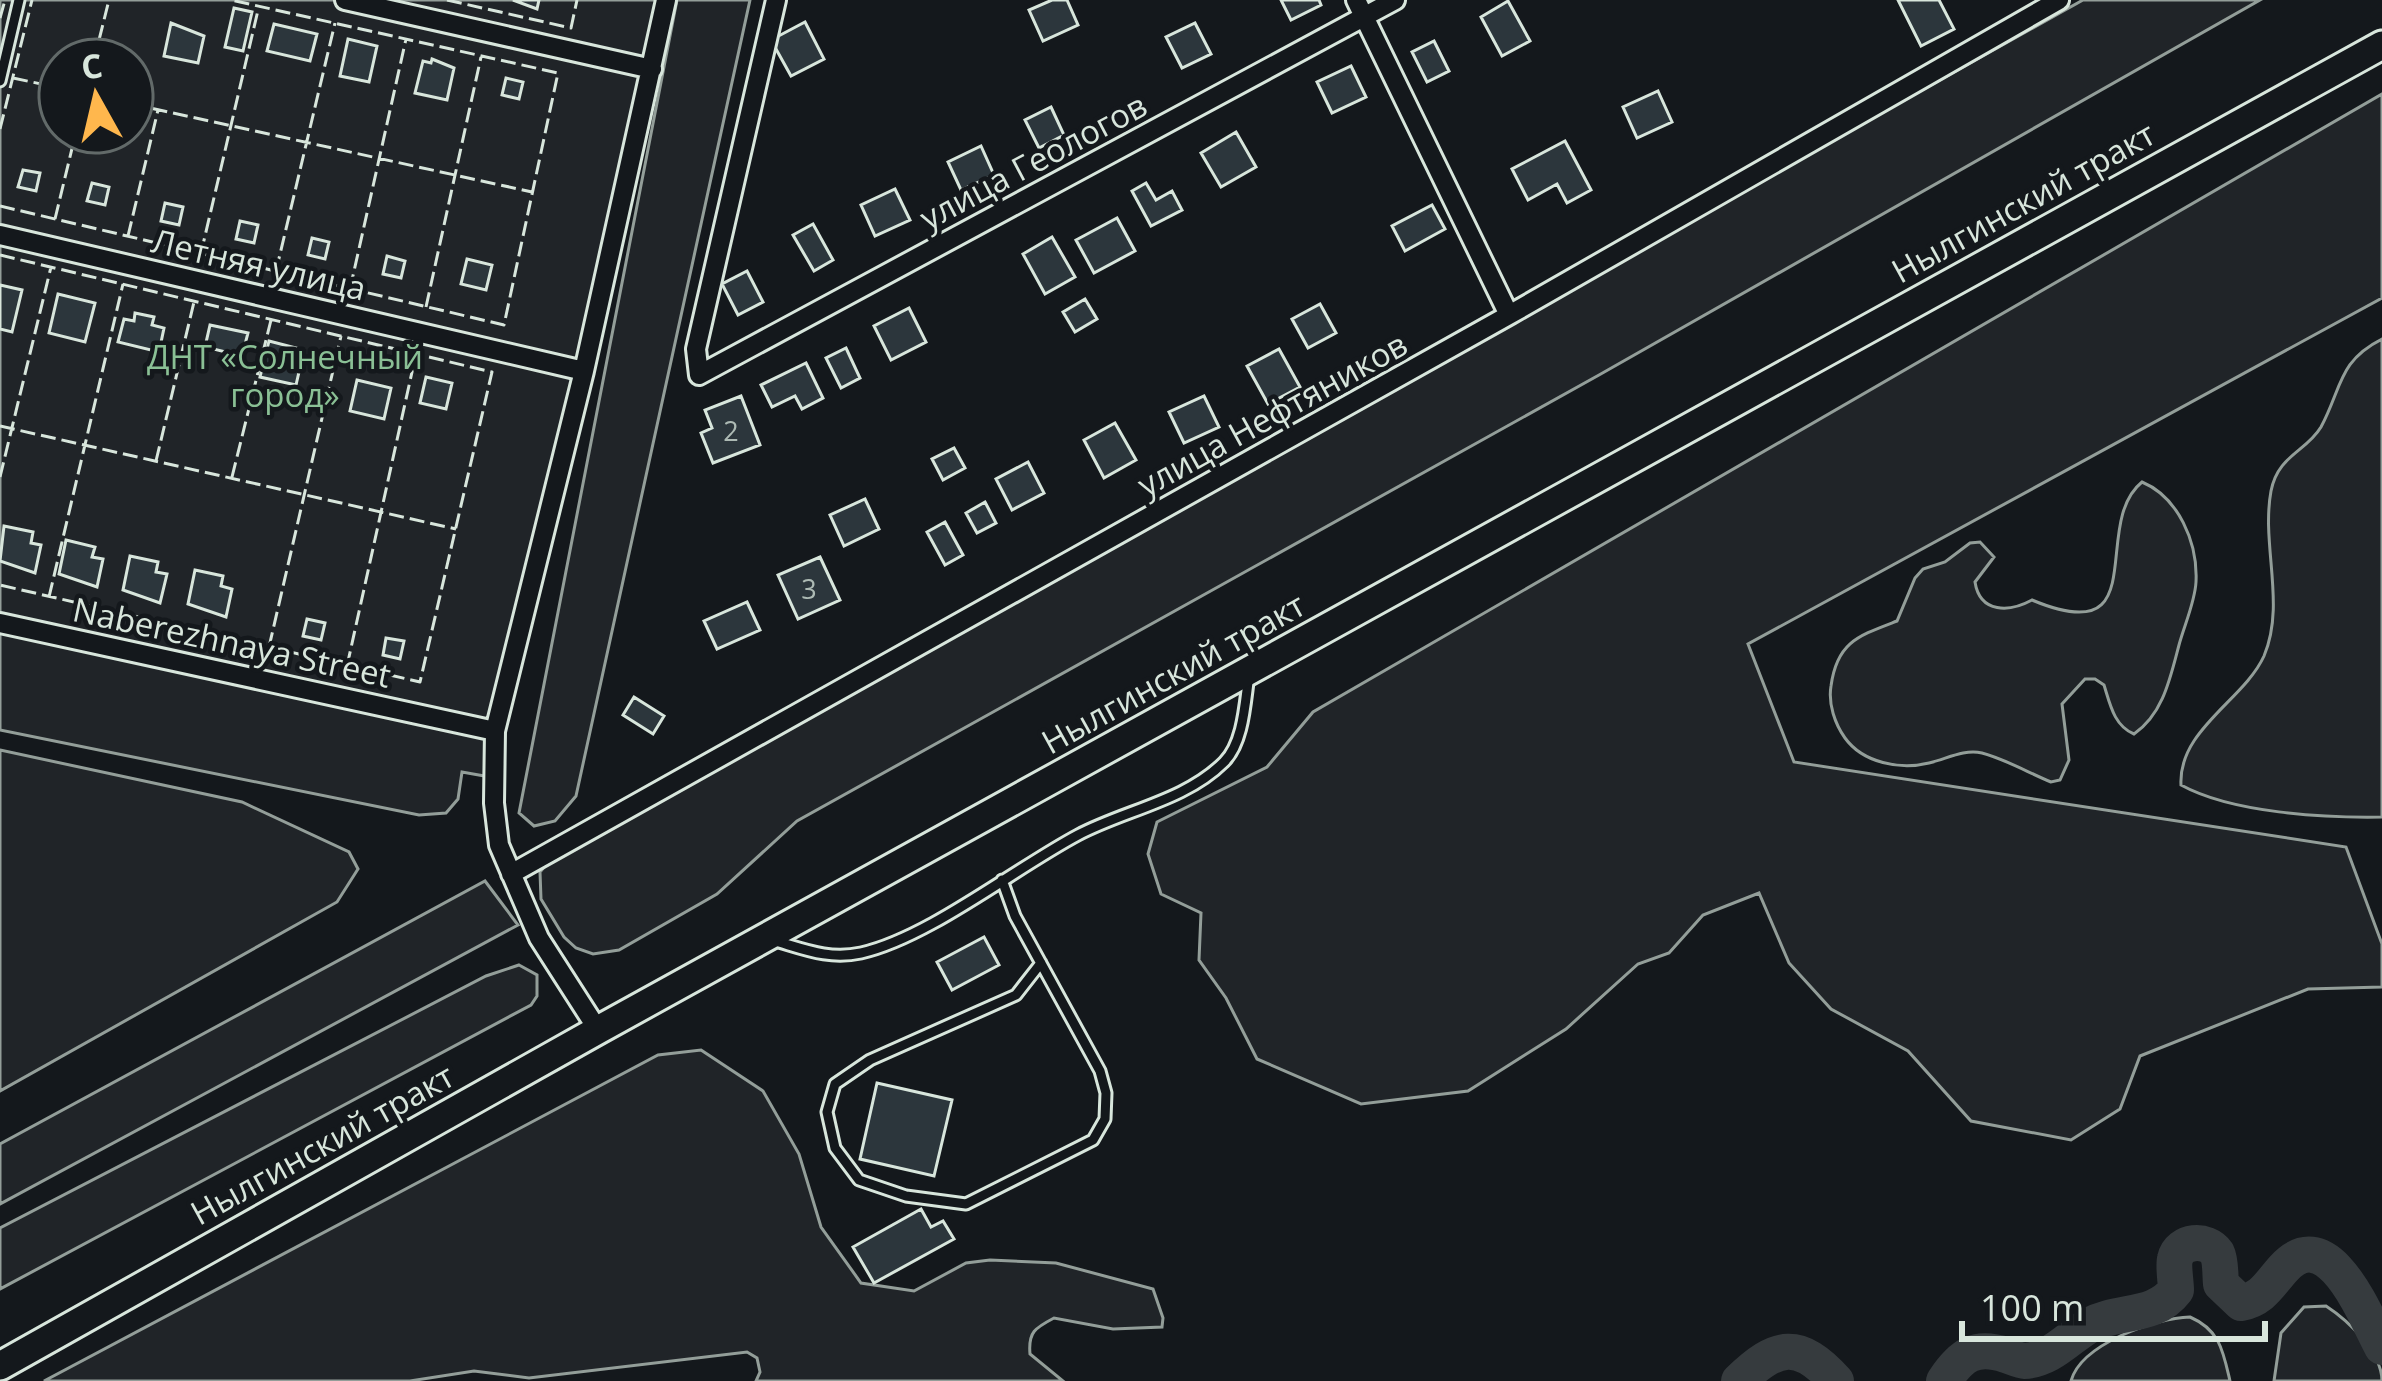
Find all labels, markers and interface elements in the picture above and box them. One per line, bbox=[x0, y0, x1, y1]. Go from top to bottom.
north arrow bbox=[36, 36, 156, 156]
text: С bbox=[78, 42, 105, 90]
street label: улица Геологов bbox=[912, 82, 1154, 240]
street label: Нылгинский тракт bbox=[1883, 111, 2163, 293]
street label: Летняя улица bbox=[147, 217, 371, 311]
street label: улица Нефтяников bbox=[1129, 321, 1415, 507]
park label: ДНТ «Солнечный город» bbox=[147, 334, 423, 417]
house number: 2 bbox=[723, 412, 739, 449]
house number: 3 bbox=[801, 570, 817, 607]
street label: Нылгинский тракт bbox=[1033, 582, 1313, 764]
street label: Naberezhnaya Street bbox=[69, 586, 395, 698]
street label: Нылгинский тракт bbox=[182, 1053, 462, 1235]
scale bar bbox=[1962, 1267, 2265, 1341]
text: 100 m bbox=[1980, 1283, 2084, 1332]

